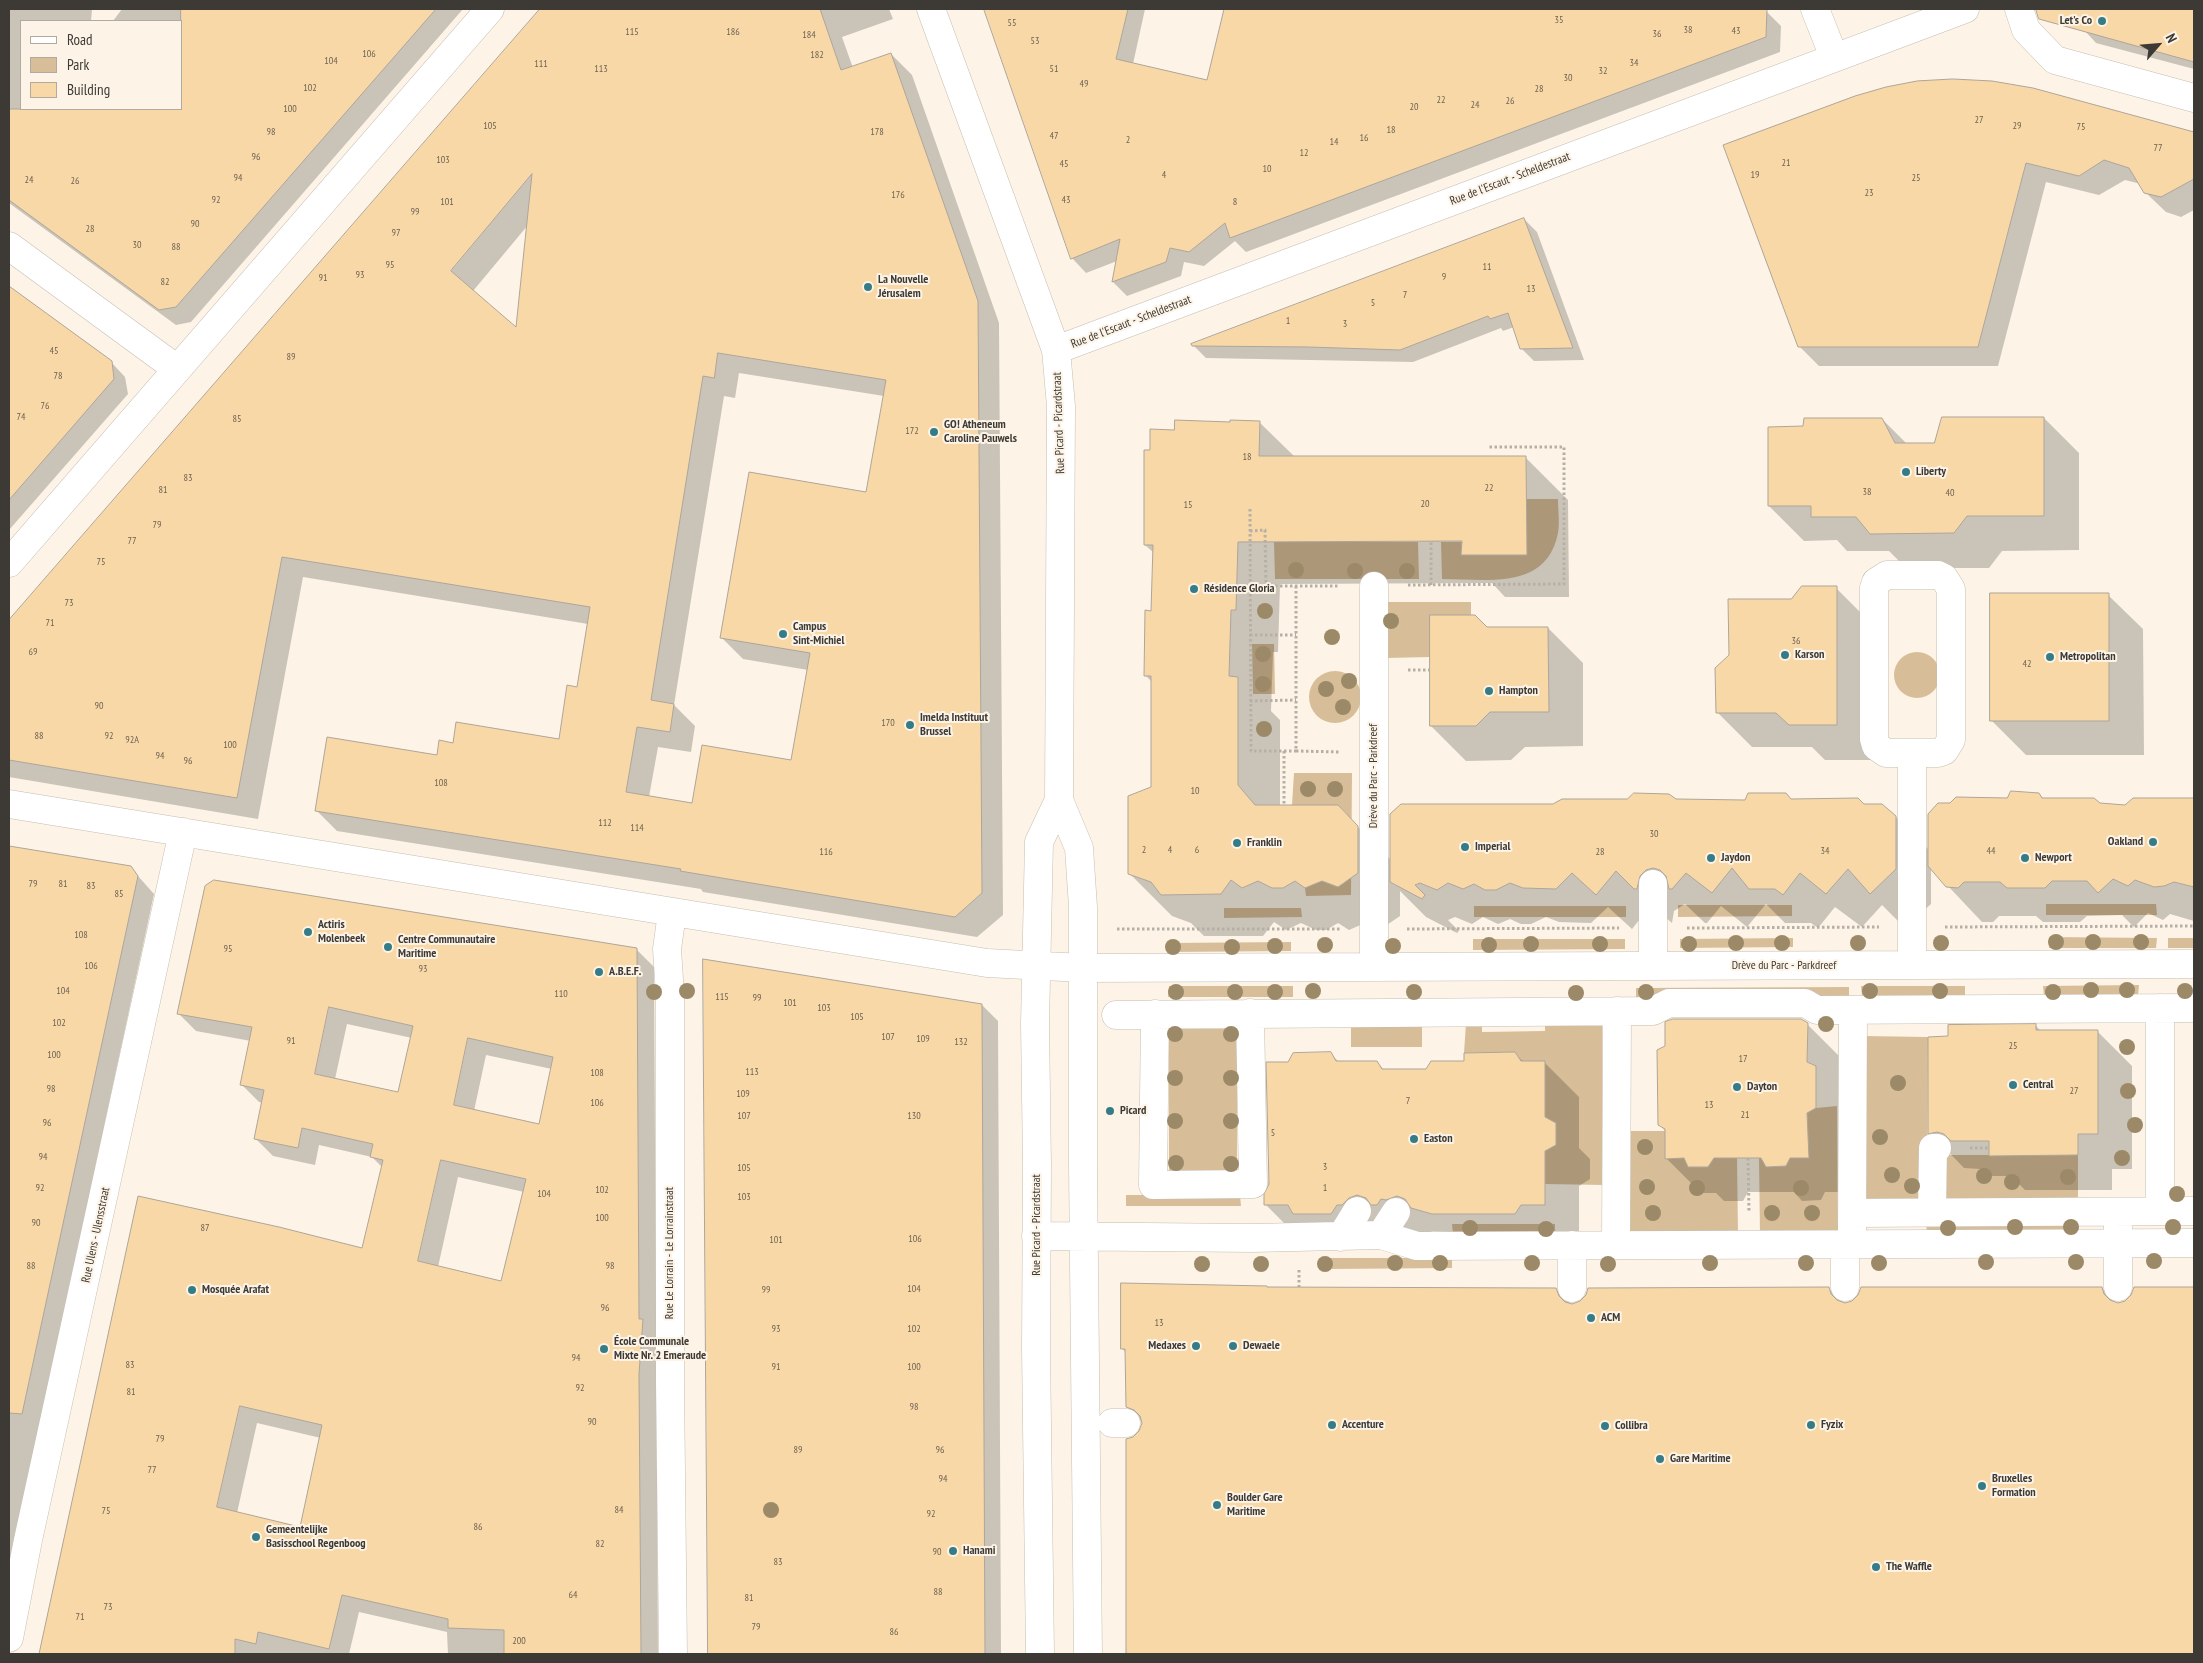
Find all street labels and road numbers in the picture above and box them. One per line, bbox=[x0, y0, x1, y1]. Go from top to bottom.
street label: Rue de l'Escaut - Scheldestraat bbox=[1448, 149, 1572, 209]
street label: Rue de l'Escaut - Scheldestraat bbox=[1069, 292, 1193, 352]
street label: Rue Picard - Picardstraat bbox=[1050, 372, 1068, 474]
street label: Drève du Parc - Parkdreef bbox=[1367, 724, 1381, 828]
street label: Drève du Parc - Parkdreef bbox=[1732, 959, 1836, 973]
street label: Rue Picard - Picardstraat bbox=[1030, 1174, 1044, 1276]
street label: Rue Ulens - Ulensstraat bbox=[79, 1186, 113, 1284]
street label: Rue Le Lorrain - Le Lorrainstraat bbox=[663, 1187, 677, 1319]

